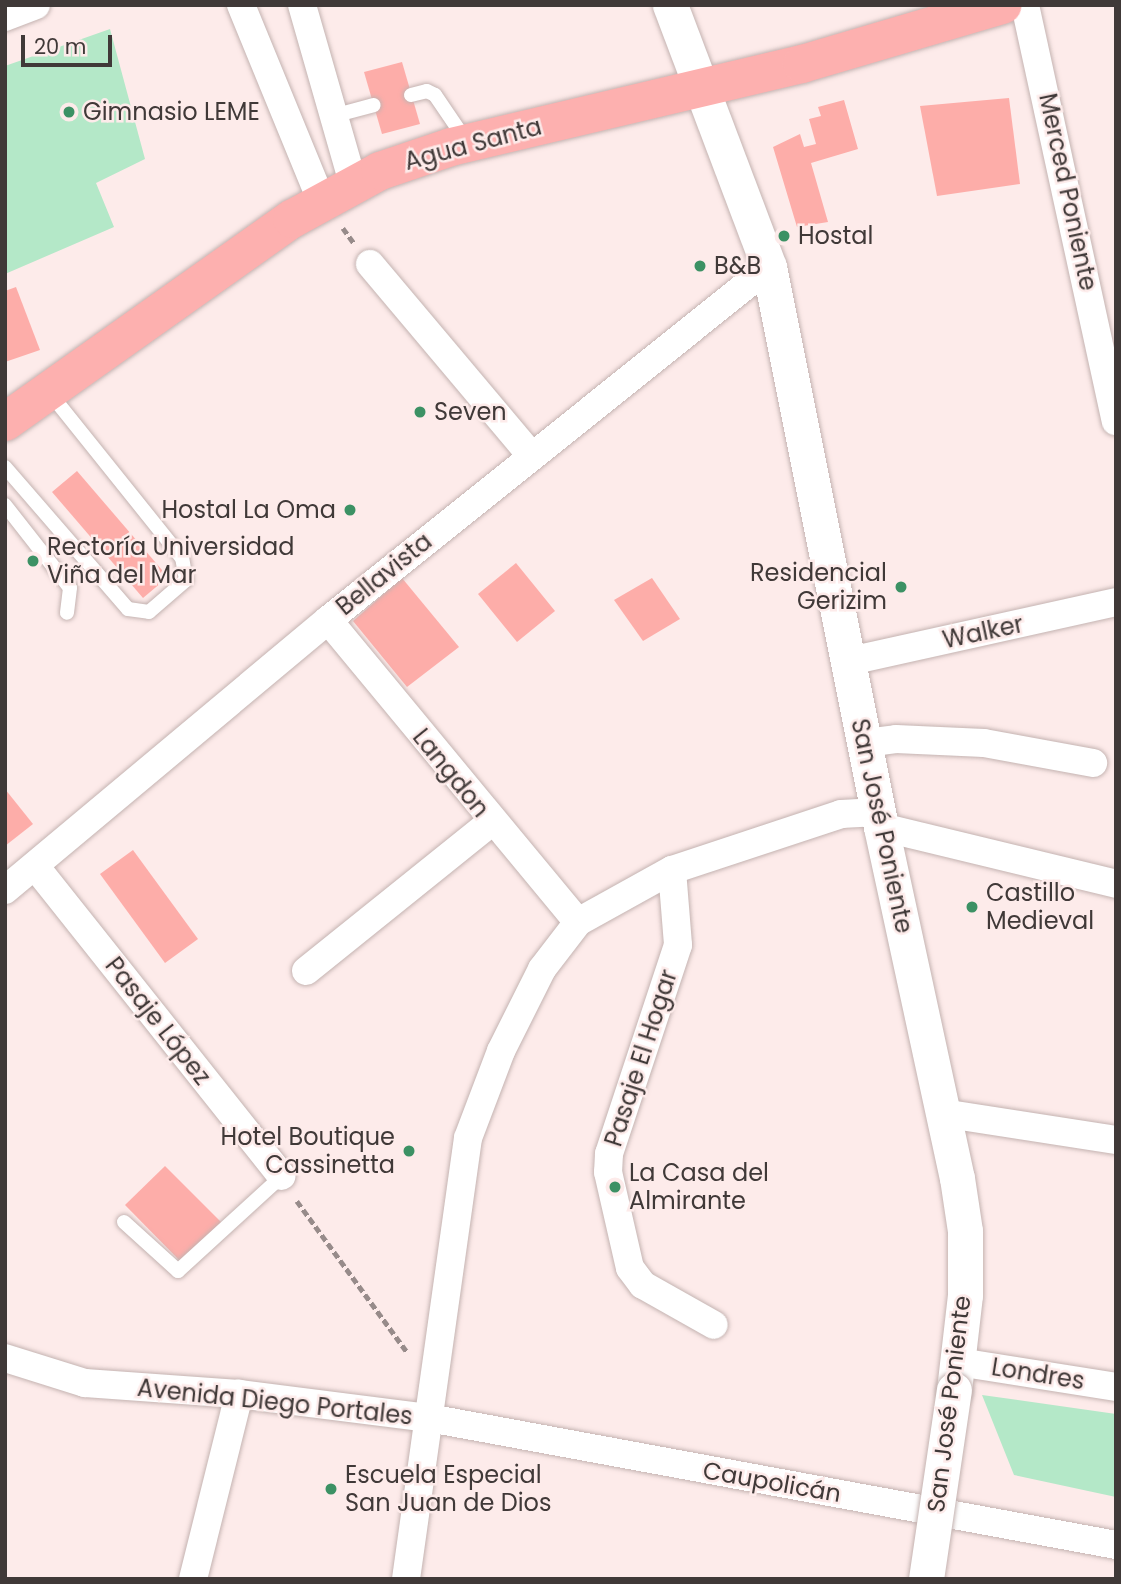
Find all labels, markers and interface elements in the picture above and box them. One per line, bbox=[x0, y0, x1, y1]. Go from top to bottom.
scale bar bbox=[24, 21, 116, 65]
text: 20 m bbox=[34, 32, 87, 61]
street label: Merced Poniente bbox=[1033, 91, 1103, 293]
place label: Gimnasio LEME bbox=[83, 98, 260, 126]
marker: Gimnasio LEME bbox=[61, 104, 77, 120]
street label: Agua Santa bbox=[401, 112, 545, 176]
place label: Hostal bbox=[798, 222, 873, 250]
marker: Hostal bbox=[776, 228, 792, 244]
place label: B&B bbox=[714, 252, 761, 280]
marker: B&B bbox=[692, 258, 708, 274]
place label: Seven bbox=[434, 398, 507, 426]
marker: Seven bbox=[412, 404, 428, 420]
place label: Hostal La Oma bbox=[161, 496, 336, 524]
marker: Hostal La Oma bbox=[342, 502, 358, 518]
street label: Bellavista bbox=[330, 527, 438, 621]
place label: Rectoría Universidad Viña del Mar bbox=[47, 533, 294, 589]
marker: Rectoría Universidad Viña del Mar bbox=[25, 553, 41, 569]
place label: Residencial Gerizim bbox=[750, 559, 887, 615]
marker: Residencial Gerizim bbox=[893, 579, 909, 595]
street label: Walker bbox=[940, 609, 1026, 655]
street label: San José Poniente bbox=[845, 716, 919, 936]
street label: Langdon bbox=[407, 723, 495, 823]
place label: Castillo Medieval bbox=[986, 879, 1094, 935]
marker: Castillo Medieval bbox=[964, 899, 980, 915]
street label: Pasaje López bbox=[99, 952, 217, 1090]
street label: Pasaje El Hogar bbox=[599, 966, 683, 1150]
place label: Hotel Boutique Cassinetta bbox=[221, 1123, 395, 1179]
marker: Hotel Boutique Cassinetta bbox=[401, 1143, 417, 1159]
place label: La Casa del Almirante bbox=[629, 1159, 769, 1215]
marker: La Casa del Almirante bbox=[607, 1179, 623, 1195]
street label: San José Poniente bbox=[921, 1294, 977, 1514]
street label: Londres bbox=[989, 1352, 1087, 1396]
street label: Avenida Diego Portales bbox=[136, 1373, 414, 1431]
street label: Caupolicán bbox=[701, 1456, 843, 1508]
place label: Escuela Especial San Juan de Dios bbox=[345, 1461, 551, 1517]
marker: Escuela Especial San Juan de Dios bbox=[323, 1481, 339, 1497]

